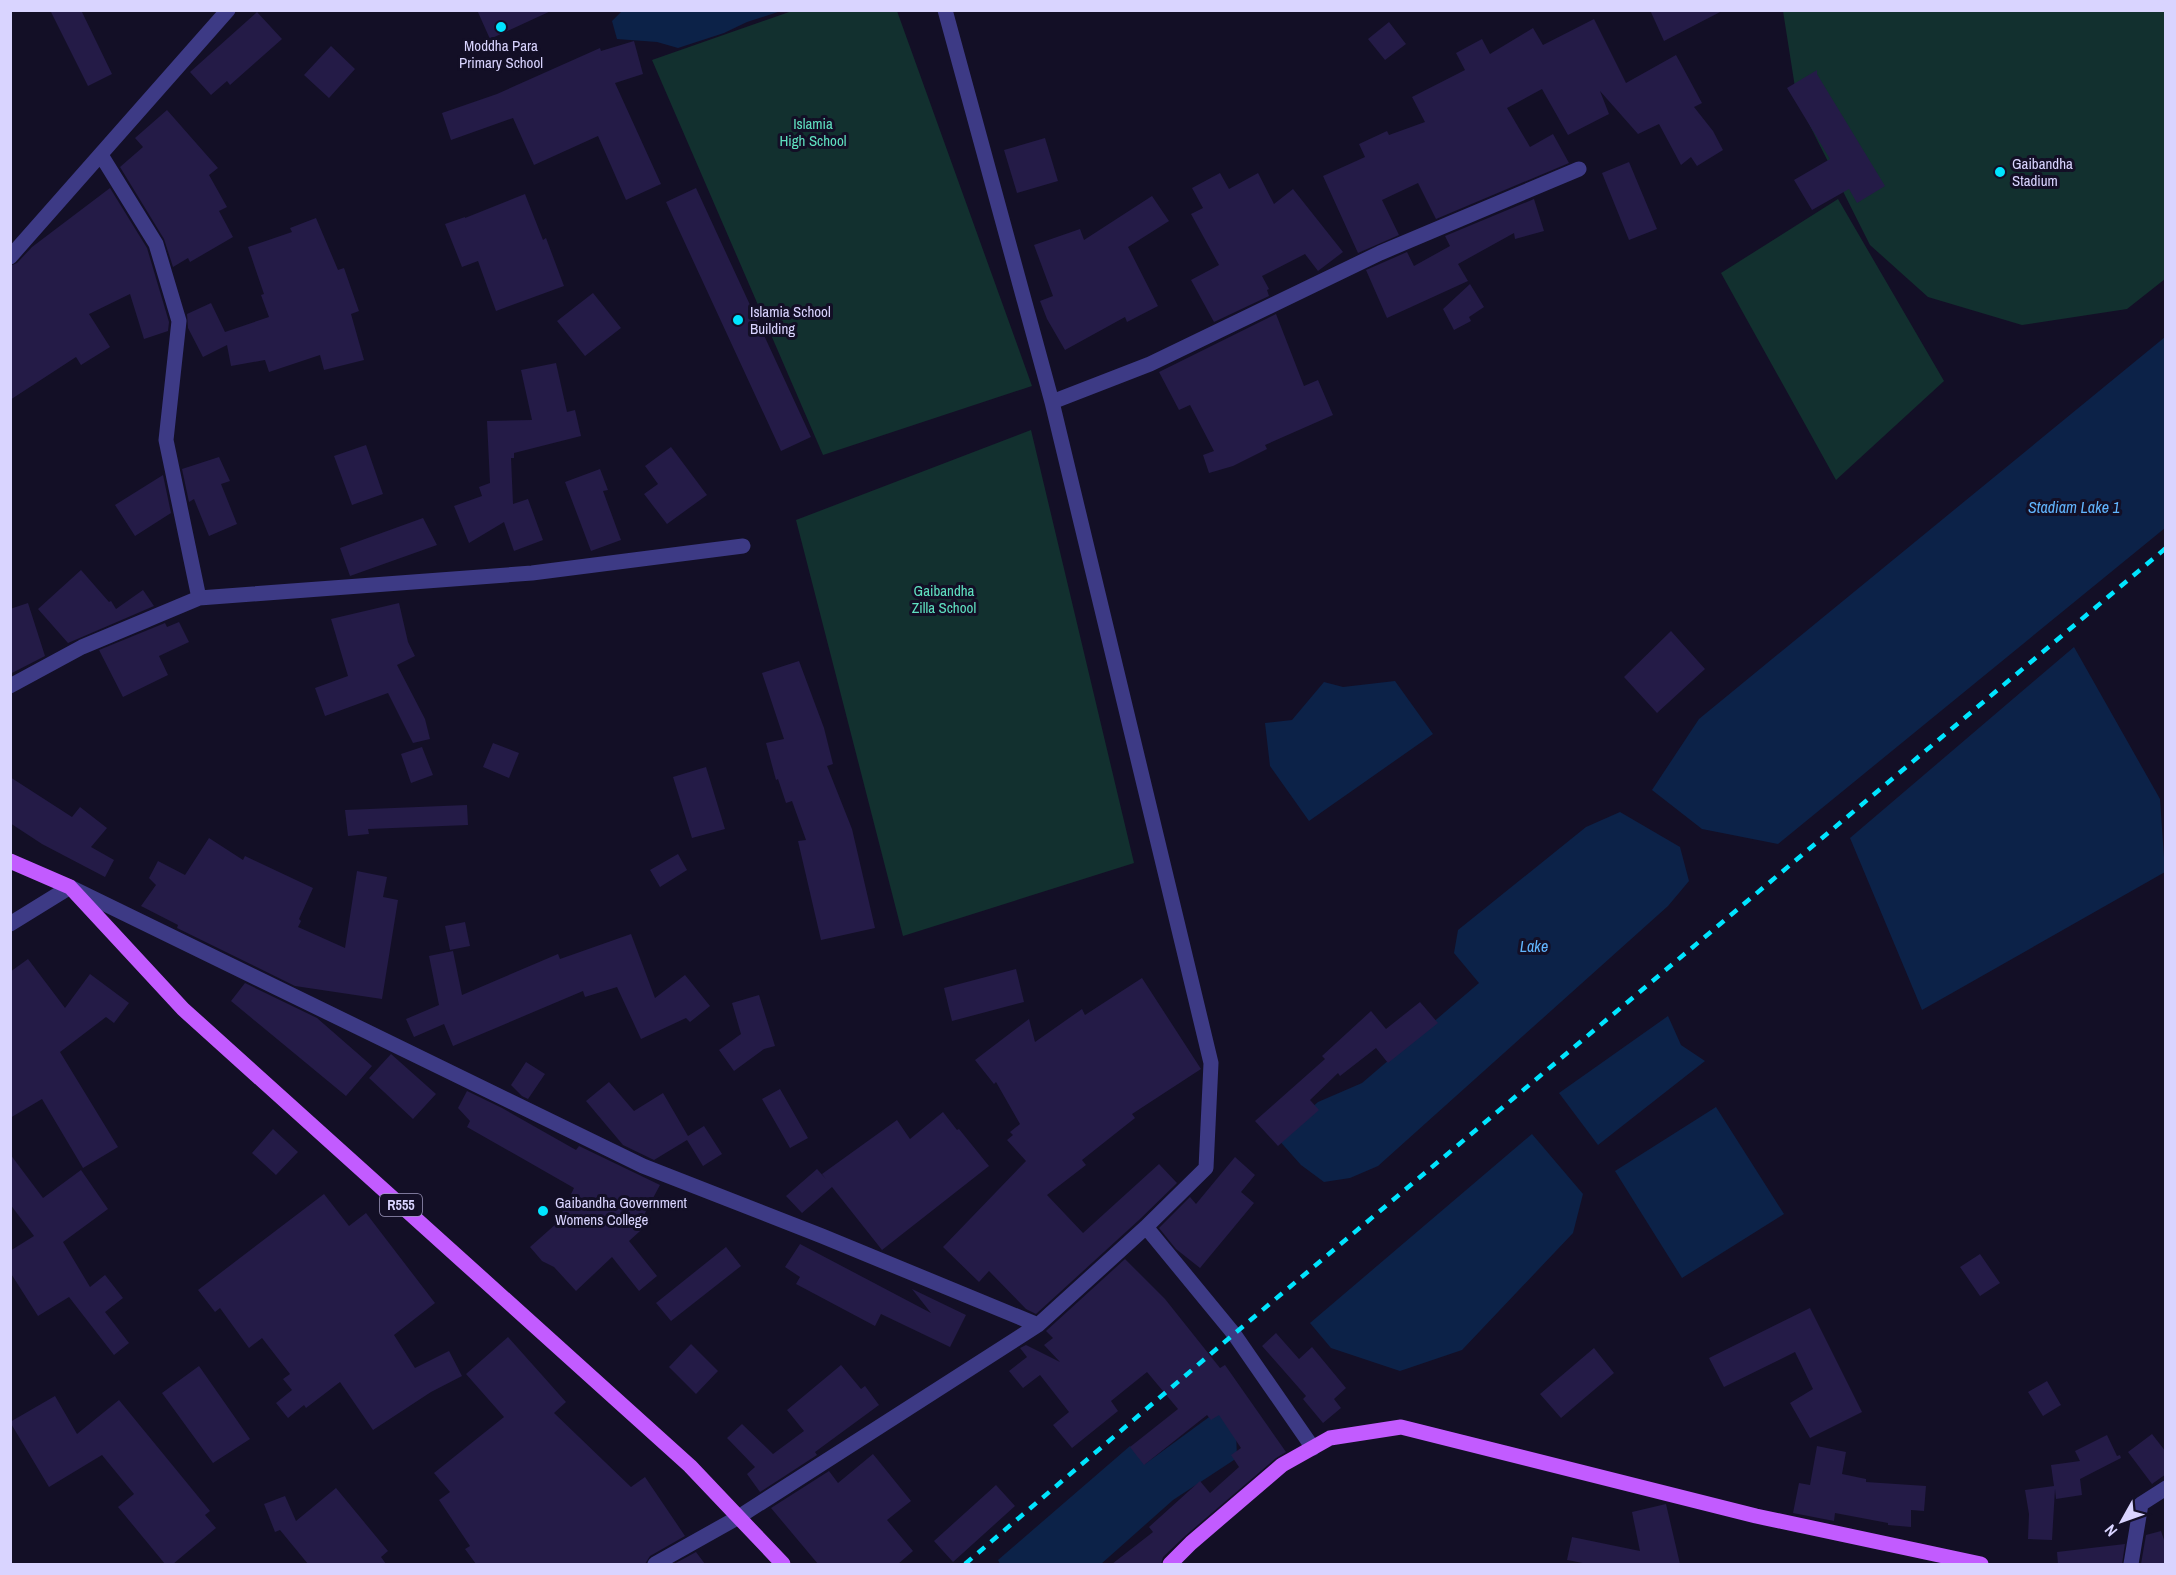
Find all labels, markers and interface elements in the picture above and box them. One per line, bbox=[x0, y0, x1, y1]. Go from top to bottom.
marker: Moddha Para Primary School bbox=[494, 20, 508, 34]
place label: Moddha Para Primary School bbox=[459, 35, 543, 73]
park label: Islamia High School bbox=[779, 113, 847, 151]
place label: Gaibandha Stadium bbox=[2012, 153, 2073, 191]
marker: Gaibandha Stadium bbox=[1993, 165, 2007, 179]
place label: Islamia School Building bbox=[750, 301, 831, 339]
marker: Islamia School Building bbox=[731, 313, 745, 327]
water label: Stadiam Lake 1 bbox=[2028, 496, 2120, 518]
park label: Gaibandha Zilla School bbox=[912, 580, 976, 618]
water label: Lake bbox=[1520, 935, 1548, 957]
place label: Gaibandha Government Womens College bbox=[555, 1192, 688, 1230]
road number: R555 bbox=[380, 1194, 422, 1216]
marker: Gaibandha Government Womens College bbox=[536, 1204, 550, 1218]
north arrow bbox=[2092, 1491, 2152, 1551]
text: N bbox=[2099, 1520, 2122, 1541]

